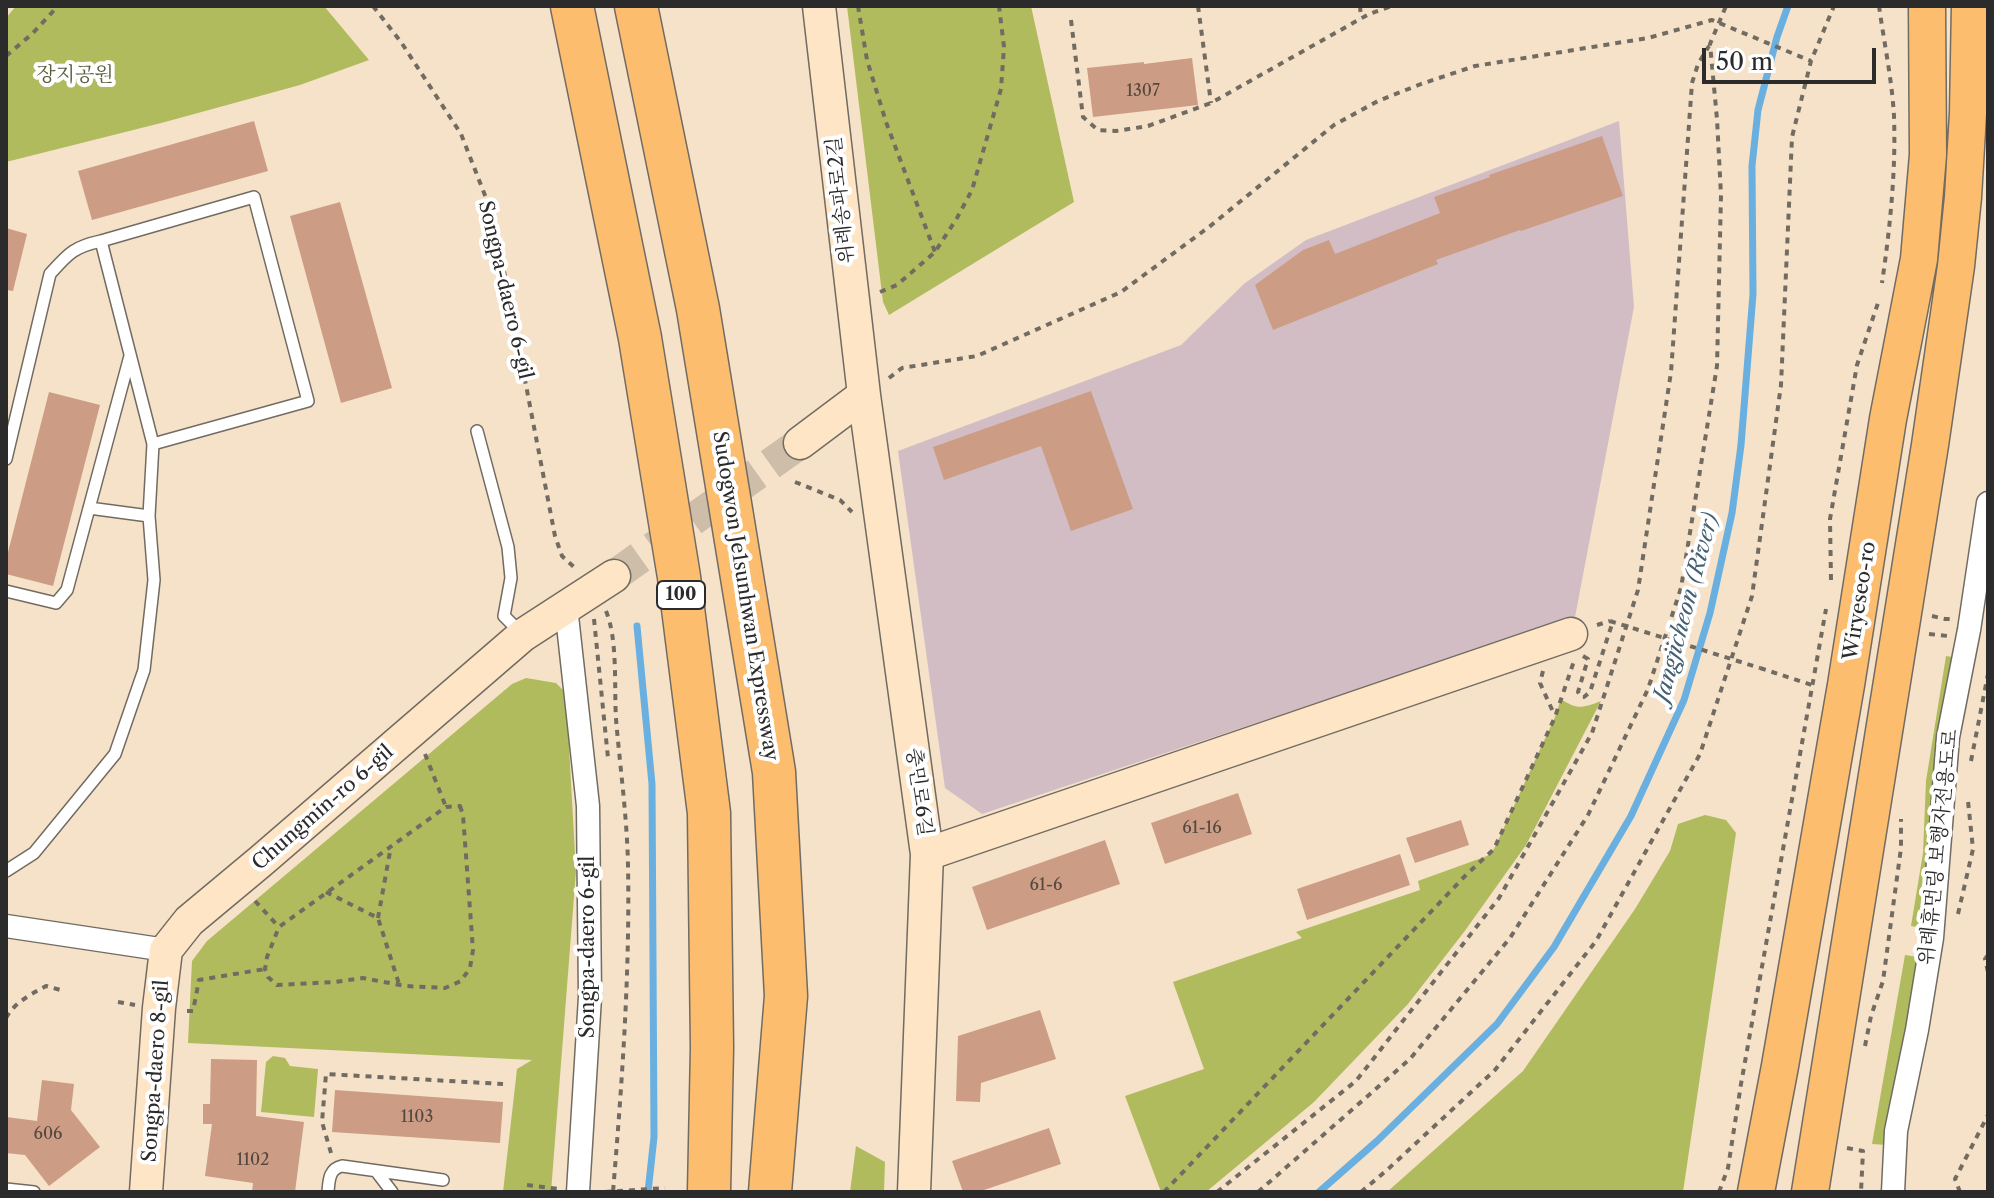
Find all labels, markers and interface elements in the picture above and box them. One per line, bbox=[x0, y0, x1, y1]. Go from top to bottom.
scale bar bbox=[1706, 32, 1880, 82]
text: 50 m bbox=[1716, 47, 1773, 76]
park label: 장지공원 bbox=[36, 63, 114, 87]
house number: 1307 bbox=[1126, 81, 1160, 101]
street label: 위례송파로2길 bbox=[822, 135, 860, 265]
street label: Songpa-daero 6-gil bbox=[473, 198, 537, 382]
street label: Sudogwon Je1sunhwan Expressway bbox=[707, 429, 783, 763]
water label: Jangjicheon (River) bbox=[1649, 509, 1725, 705]
street label: Wiryeseo-ro bbox=[1839, 540, 1881, 662]
road number: 100 bbox=[657, 581, 705, 609]
street label: 위례휴먼링 보행자전용도로 bbox=[1915, 728, 1963, 966]
street label: Chungmin-ro 6-gil bbox=[248, 740, 398, 876]
street label: 충민로6길 bbox=[901, 746, 937, 838]
house number: 61-16 bbox=[1182, 818, 1222, 838]
street label: Songpa-daero 6-gil bbox=[576, 856, 600, 1038]
house number: 61-6 bbox=[1030, 875, 1062, 895]
street label: Songpa-daero 8-gil bbox=[138, 979, 174, 1163]
house number: 1103 bbox=[401, 1107, 433, 1127]
house number: 606 bbox=[34, 1124, 62, 1144]
house number: 1102 bbox=[237, 1150, 269, 1170]

